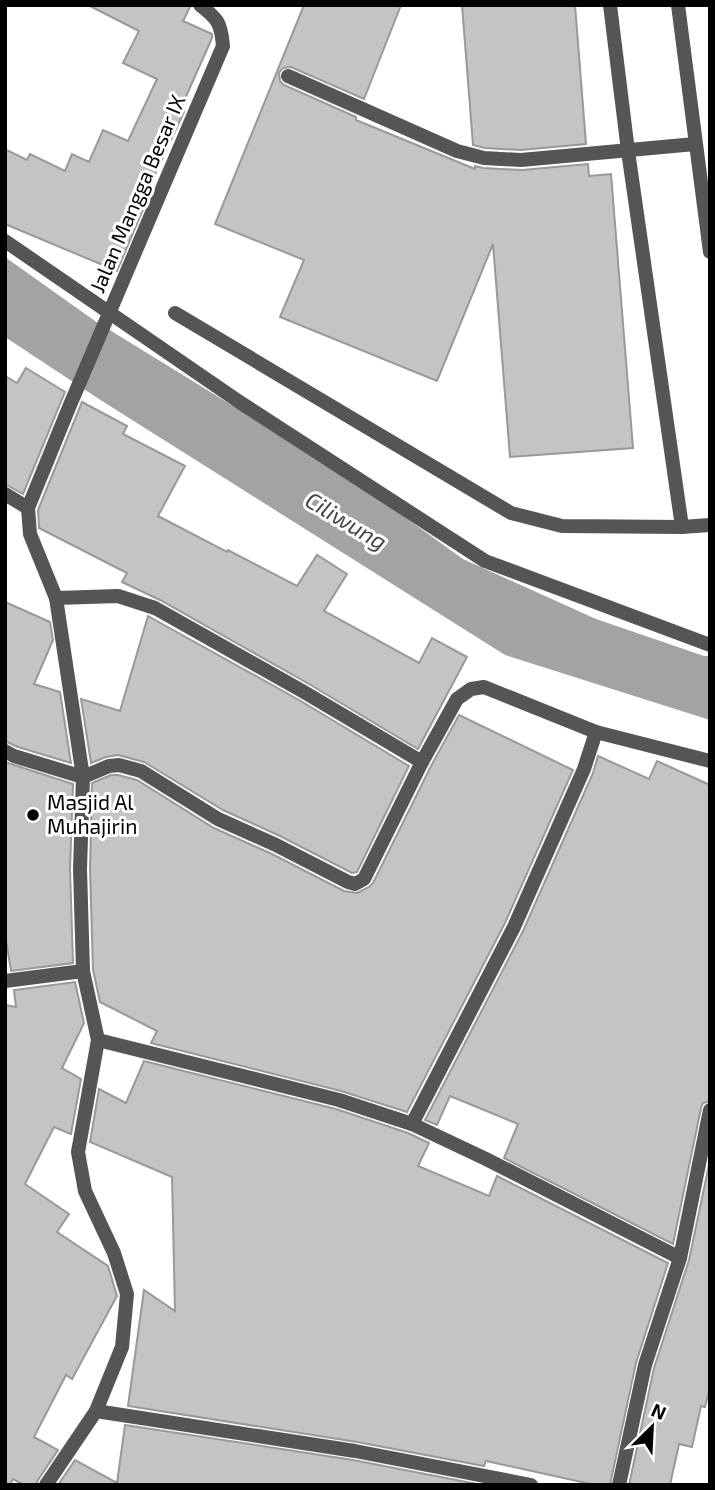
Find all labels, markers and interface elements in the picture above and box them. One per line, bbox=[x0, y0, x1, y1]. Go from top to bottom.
street label: Jalan Mangga Besar IX bbox=[84, 91, 190, 296]
water label: Ciliwung bbox=[301, 485, 392, 555]
place label: Masjid Al Muhajirin bbox=[47, 789, 137, 839]
marker: Masjid Al Muhajirin bbox=[25, 807, 41, 823]
north arrow bbox=[617, 1392, 687, 1462]
text: N bbox=[648, 1398, 670, 1424]

